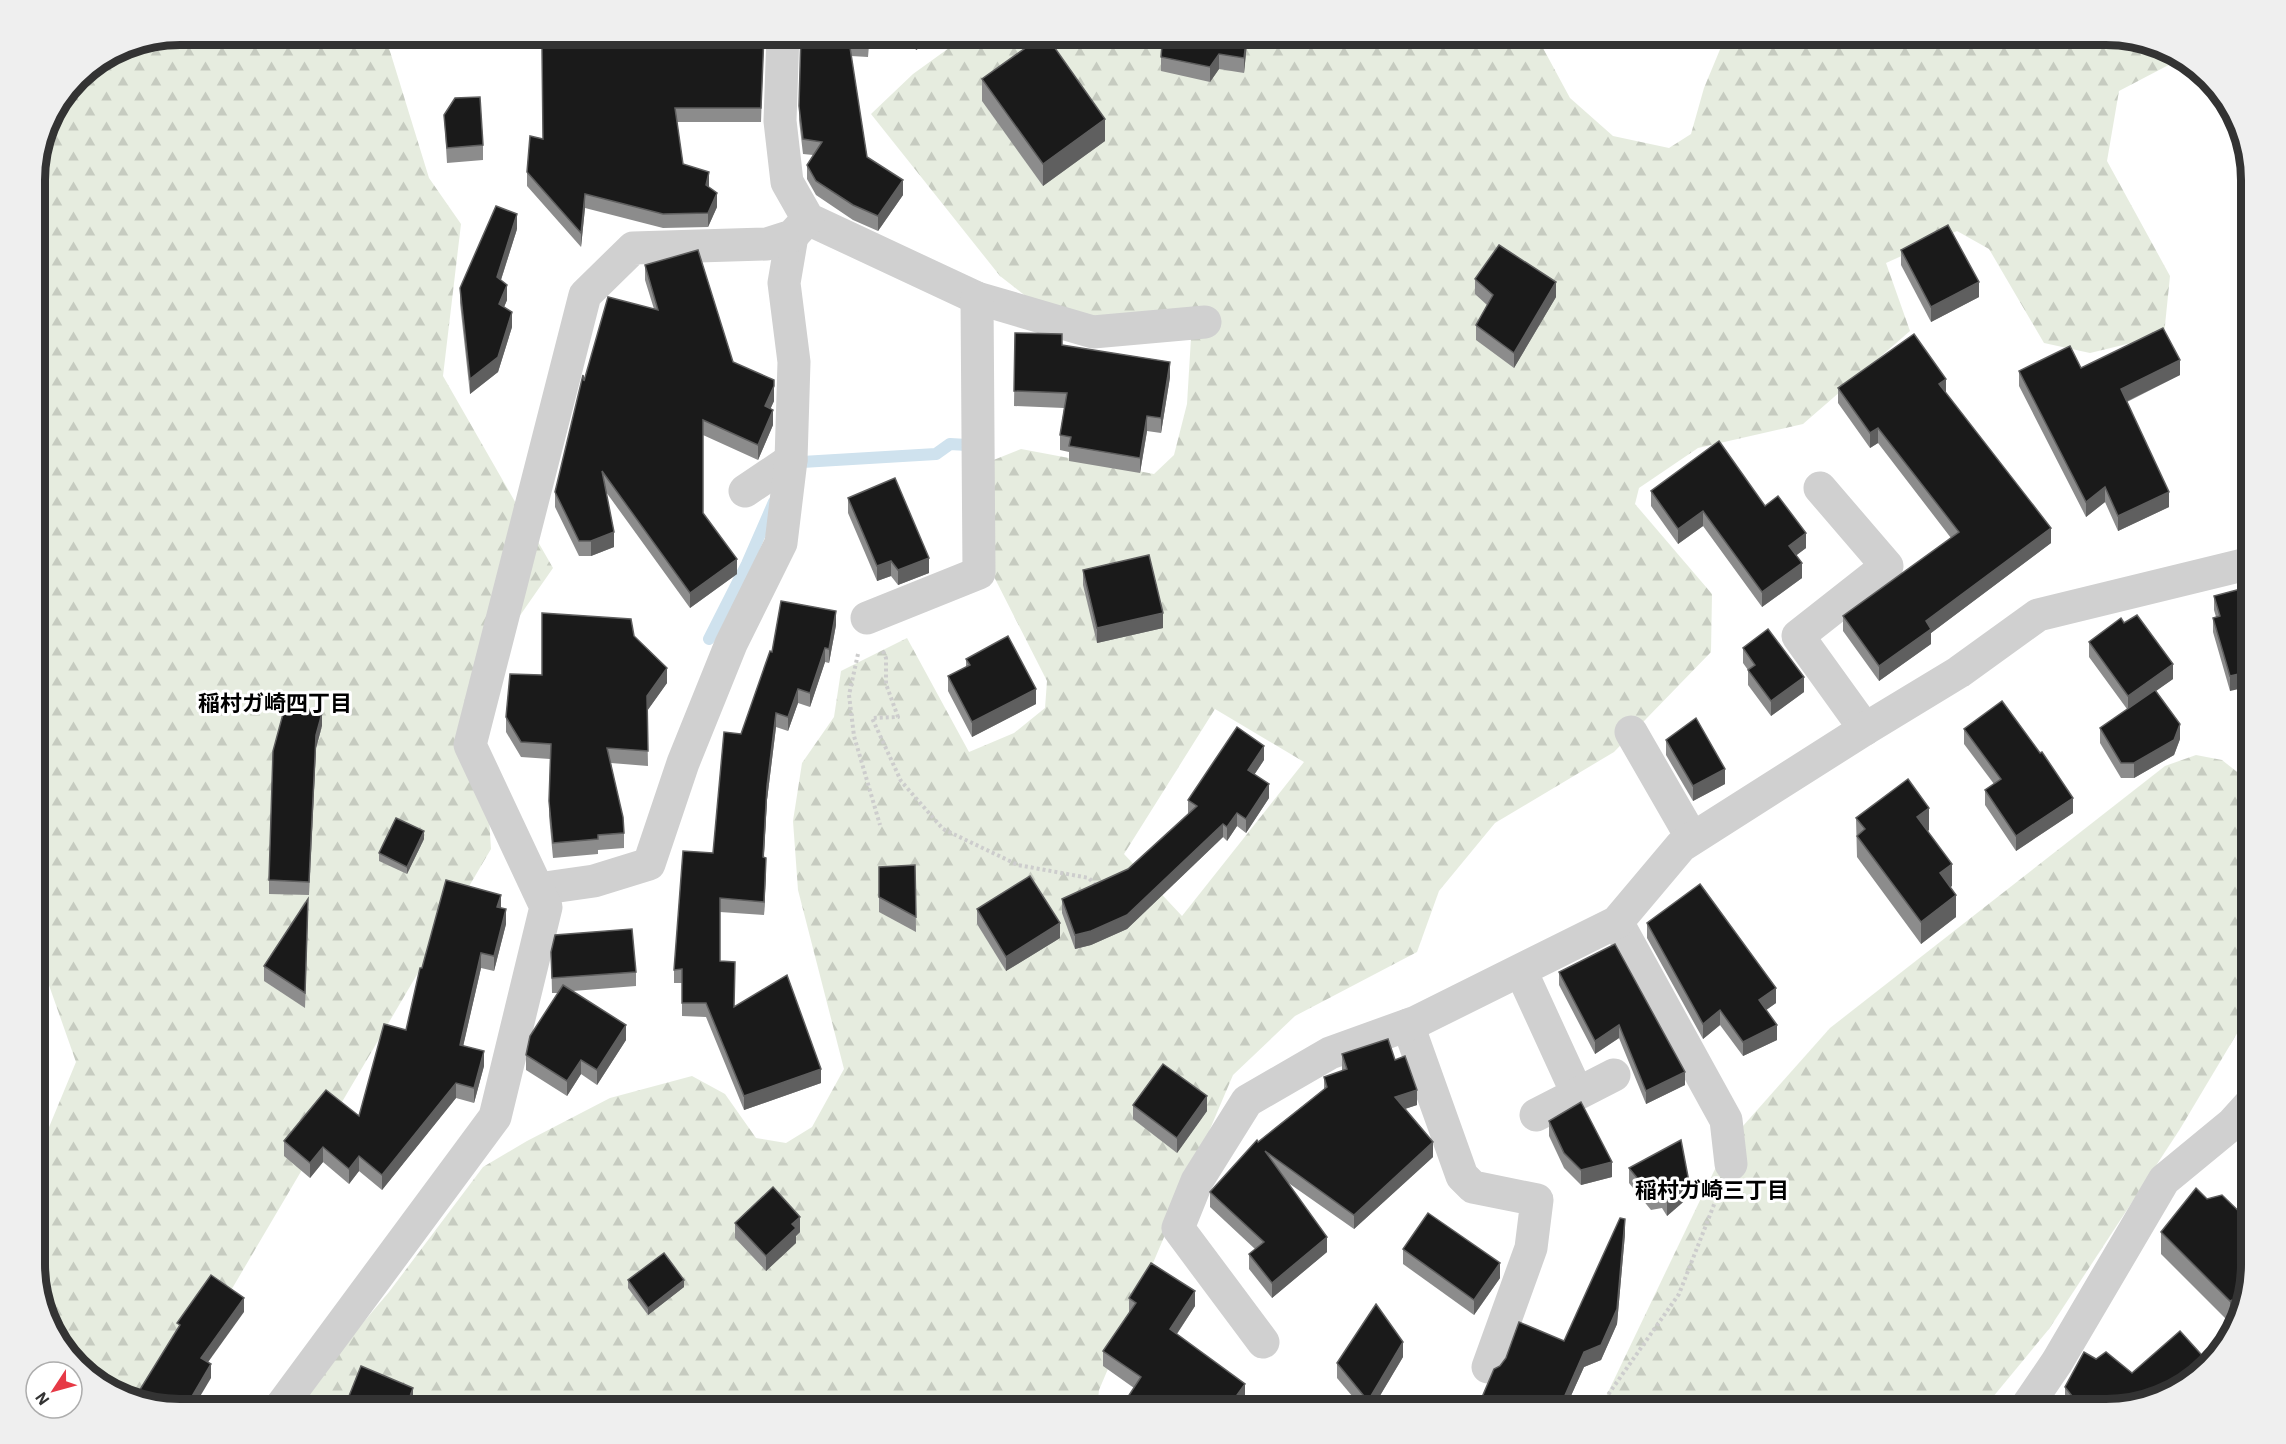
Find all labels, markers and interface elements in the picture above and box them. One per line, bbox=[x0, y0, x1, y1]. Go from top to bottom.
district label: 稲村ガ崎四丁目 bbox=[198, 688, 352, 717]
district label: 稲村ガ崎三丁目 bbox=[1635, 1175, 1789, 1204]
north arrow bbox=[24, 1360, 84, 1420]
text: N bbox=[30, 1388, 53, 1409]

